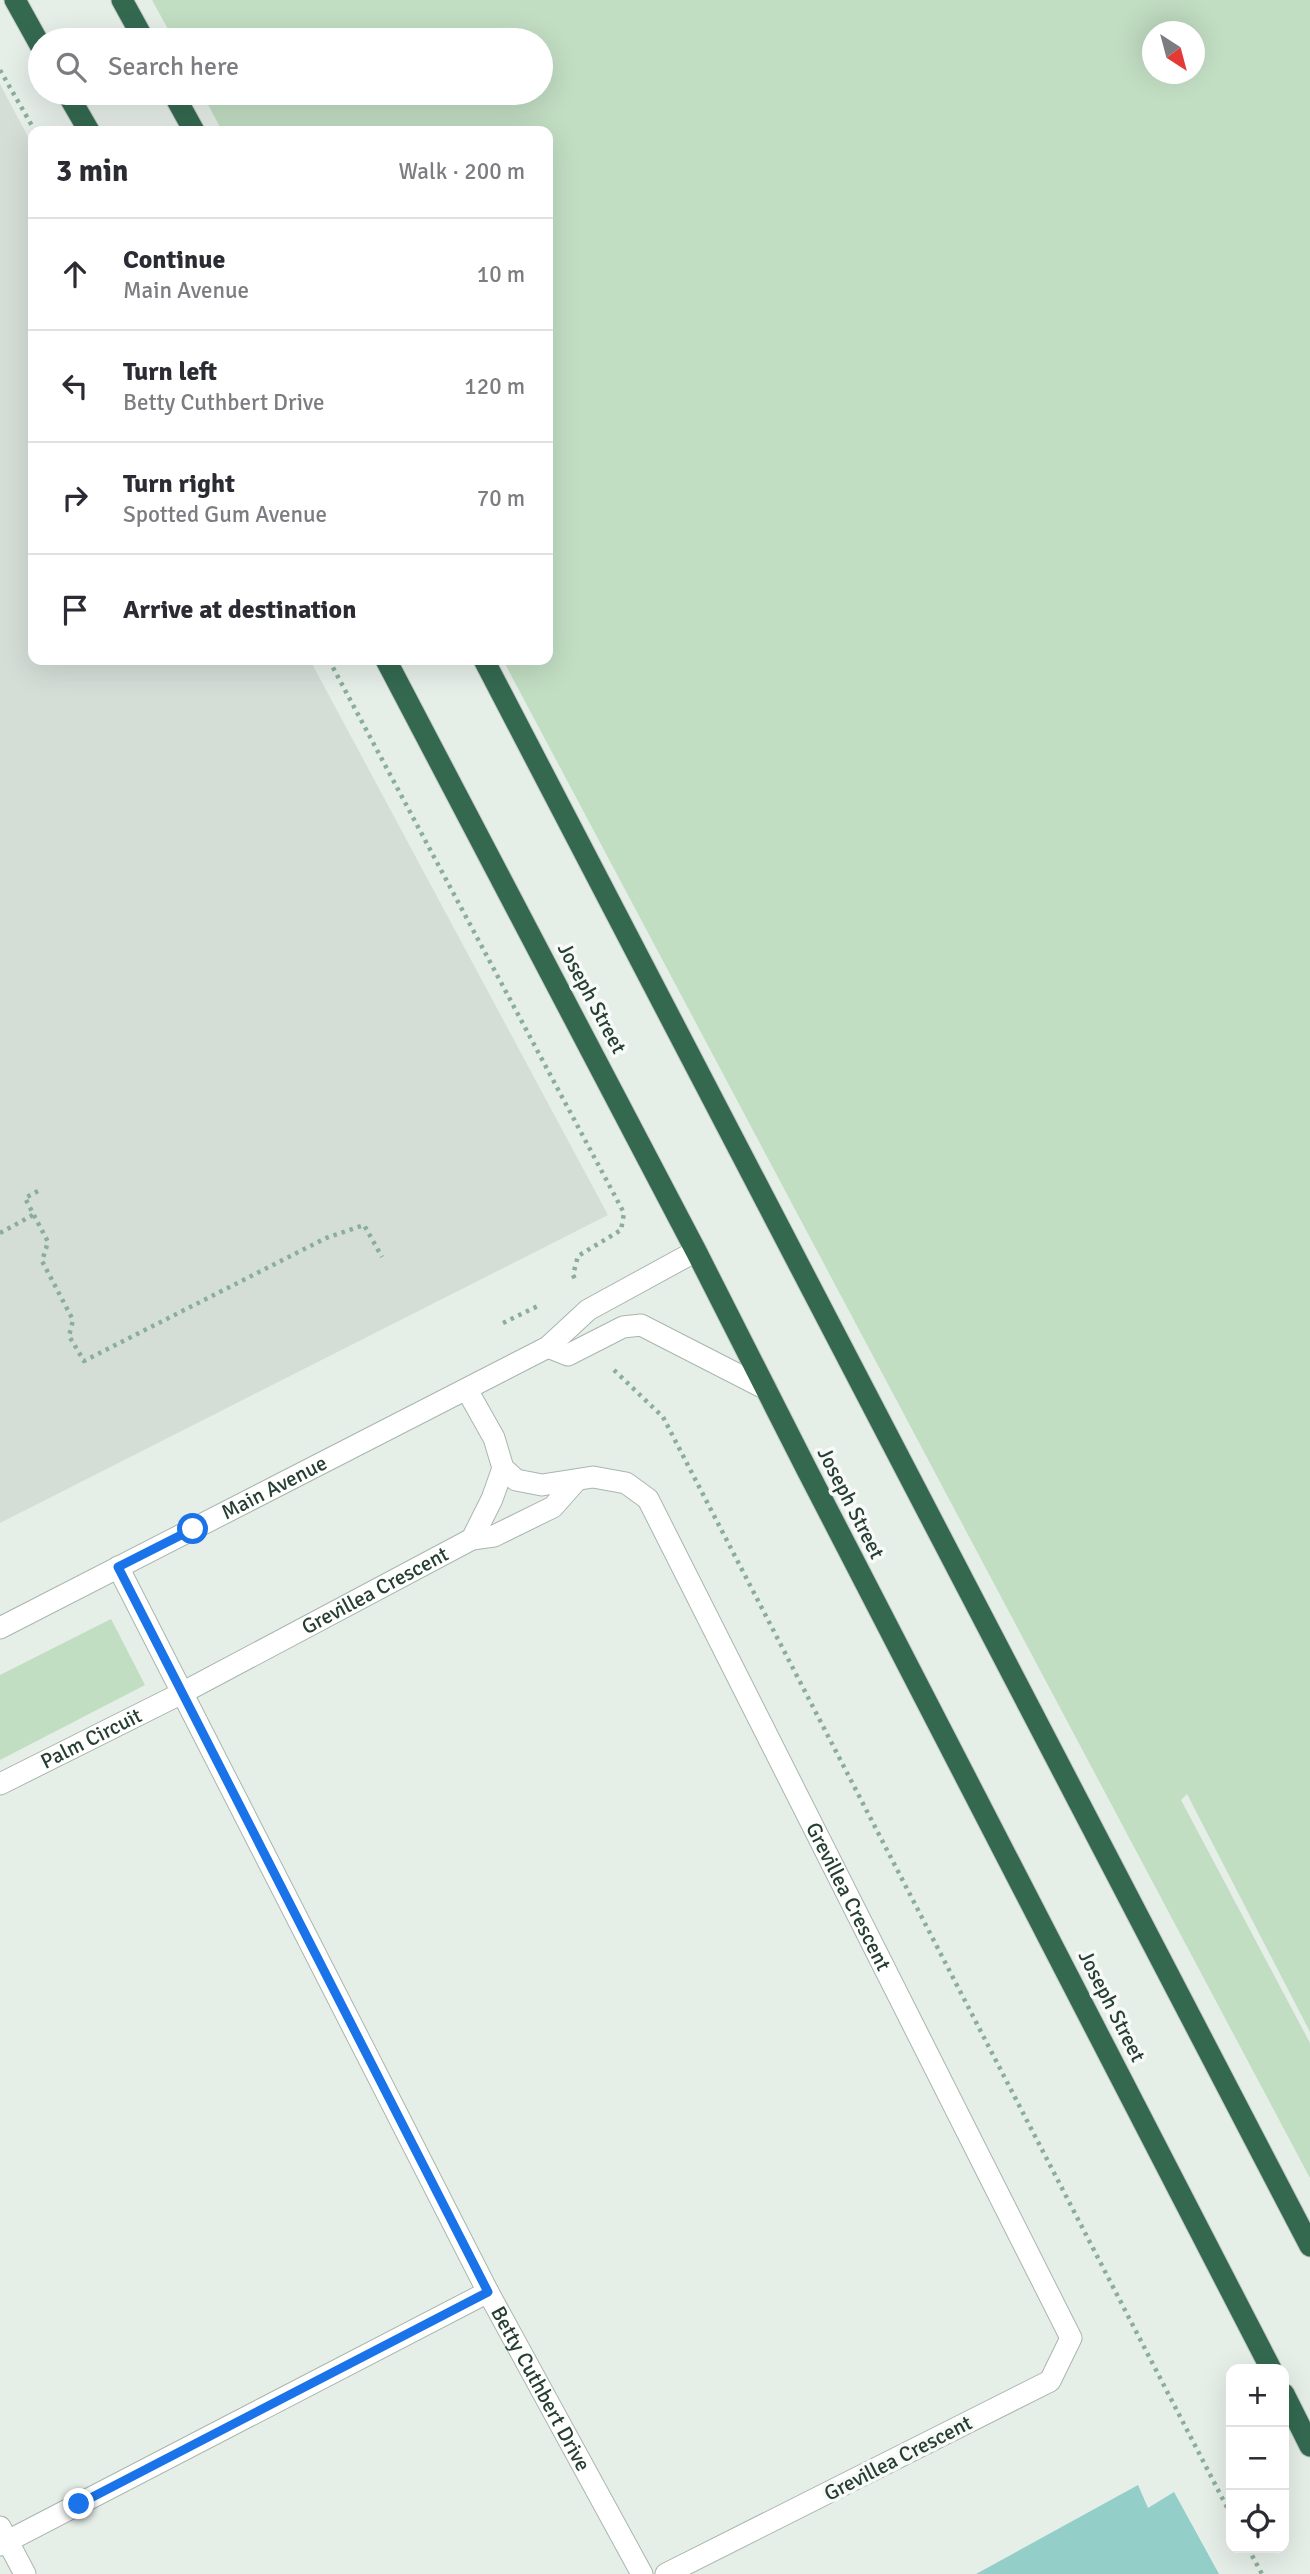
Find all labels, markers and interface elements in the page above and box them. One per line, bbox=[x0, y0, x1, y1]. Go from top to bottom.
north arrow bbox=[1142, 21, 1205, 84]
search box bbox=[28, 28, 553, 105]
icon: search bbox=[52, 48, 90, 86]
text: Search here bbox=[108, 51, 239, 83]
text: 3 min bbox=[56, 153, 128, 190]
text: Walk · 200 m bbox=[399, 157, 525, 186]
text: Continue bbox=[123, 244, 225, 276]
icon: ahead bbox=[56, 255, 94, 293]
text: 10 m bbox=[477, 260, 525, 289]
text: Main Avenue bbox=[123, 276, 249, 305]
text: Turn left bbox=[123, 356, 217, 388]
icon: left bbox=[56, 367, 94, 405]
text: 120 m bbox=[464, 372, 525, 401]
text: Betty Cuthbert Drive bbox=[123, 388, 325, 417]
text: Turn right bbox=[123, 468, 235, 500]
icon: right bbox=[56, 479, 94, 517]
text: 70 m bbox=[477, 484, 525, 513]
text: Spotted Gum Avenue bbox=[123, 500, 327, 529]
icon: arrive bbox=[56, 591, 94, 629]
text: Arrive at destination bbox=[123, 594, 356, 626]
street label: Joseph Street bbox=[552, 938, 632, 1058]
street label: Joseph Street bbox=[812, 1443, 890, 1563]
street label: Main Avenue bbox=[217, 1450, 331, 1525]
route start bbox=[177, 1513, 208, 1544]
street label: Grevillea Crescent bbox=[297, 1541, 453, 1640]
street label: Palm Circuit bbox=[36, 1702, 146, 1775]
street label: Grevillea Crescent bbox=[800, 1818, 897, 1975]
street label: Joseph Street bbox=[1073, 1946, 1151, 2066]
street label: Betty Cuthbert Drive bbox=[485, 2302, 596, 2476]
map controls bbox=[1226, 2364, 1289, 2553]
button: + bbox=[1226, 2364, 1289, 2427]
street label: Grevillea Crescent bbox=[820, 2410, 976, 2506]
button: − bbox=[1226, 2427, 1289, 2490]
route end bbox=[63, 2488, 94, 2519]
button: locate bbox=[1226, 2490, 1289, 2553]

